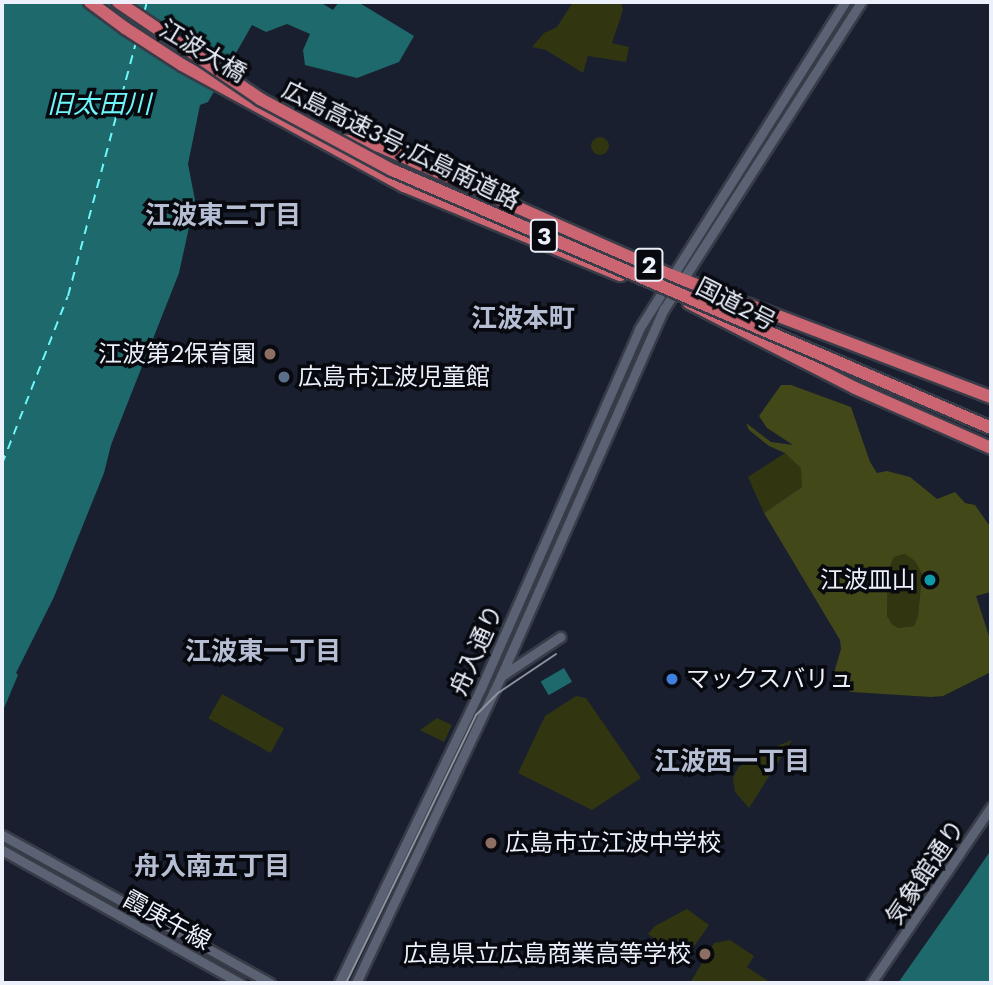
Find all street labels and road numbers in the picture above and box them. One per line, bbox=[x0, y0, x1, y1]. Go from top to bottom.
street label: 江波大橋 bbox=[154, 14, 252, 88]
street label: 広島高速3号;広島南道路 bbox=[277, 75, 525, 215]
road number: 3 bbox=[528, 216, 560, 256]
road number: 2 bbox=[633, 246, 665, 284]
street label: 国道2号 bbox=[691, 272, 781, 336]
street label: 舟入通り bbox=[443, 600, 509, 700]
street label: 気象館通り bbox=[880, 814, 970, 930]
street label: 霞庚午線 bbox=[118, 884, 216, 956]

